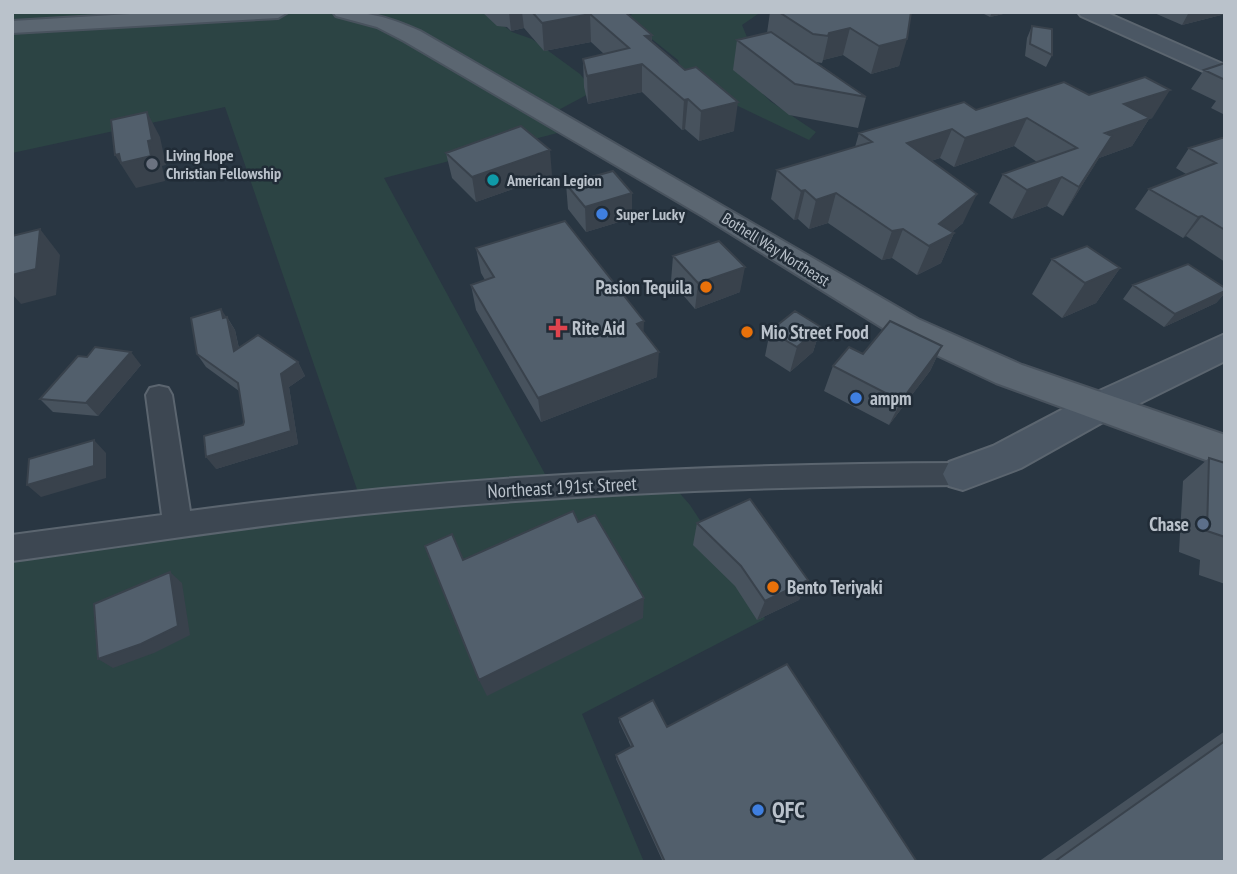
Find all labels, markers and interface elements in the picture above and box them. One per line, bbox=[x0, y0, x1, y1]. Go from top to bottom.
place label: Living Hope Christian Fellowship bbox=[166, 145, 281, 183]
marker: Living Hope Christian Fellowship bbox=[144, 156, 160, 172]
place label: American Legion bbox=[506, 170, 602, 190]
marker: American Legion bbox=[485, 172, 501, 188]
place label: Super Lucky bbox=[616, 204, 686, 224]
marker: Super Lucky bbox=[594, 206, 610, 222]
street label: Bothell Way Northeast bbox=[718, 208, 834, 290]
place label: Pasion Tequila bbox=[596, 275, 692, 299]
marker: Pasion Tequila bbox=[698, 279, 714, 295]
place label: Rite Aid bbox=[572, 316, 625, 340]
marker: Rite Aid bbox=[550, 320, 566, 336]
place label: Mio Street Food bbox=[761, 320, 869, 344]
marker: Mio Street Food bbox=[739, 324, 755, 340]
place label: ampm bbox=[870, 386, 912, 410]
marker: ampm bbox=[848, 390, 864, 406]
street label: Northeast 191st Street bbox=[487, 471, 638, 503]
place label: Chase bbox=[1149, 512, 1189, 536]
marker: Chase bbox=[1195, 516, 1211, 532]
place label: Bento Teriyaki bbox=[787, 575, 883, 599]
marker: Bento Teriyaki bbox=[765, 579, 781, 595]
place label: QFC bbox=[772, 795, 805, 824]
marker: QFC bbox=[750, 802, 766, 818]

